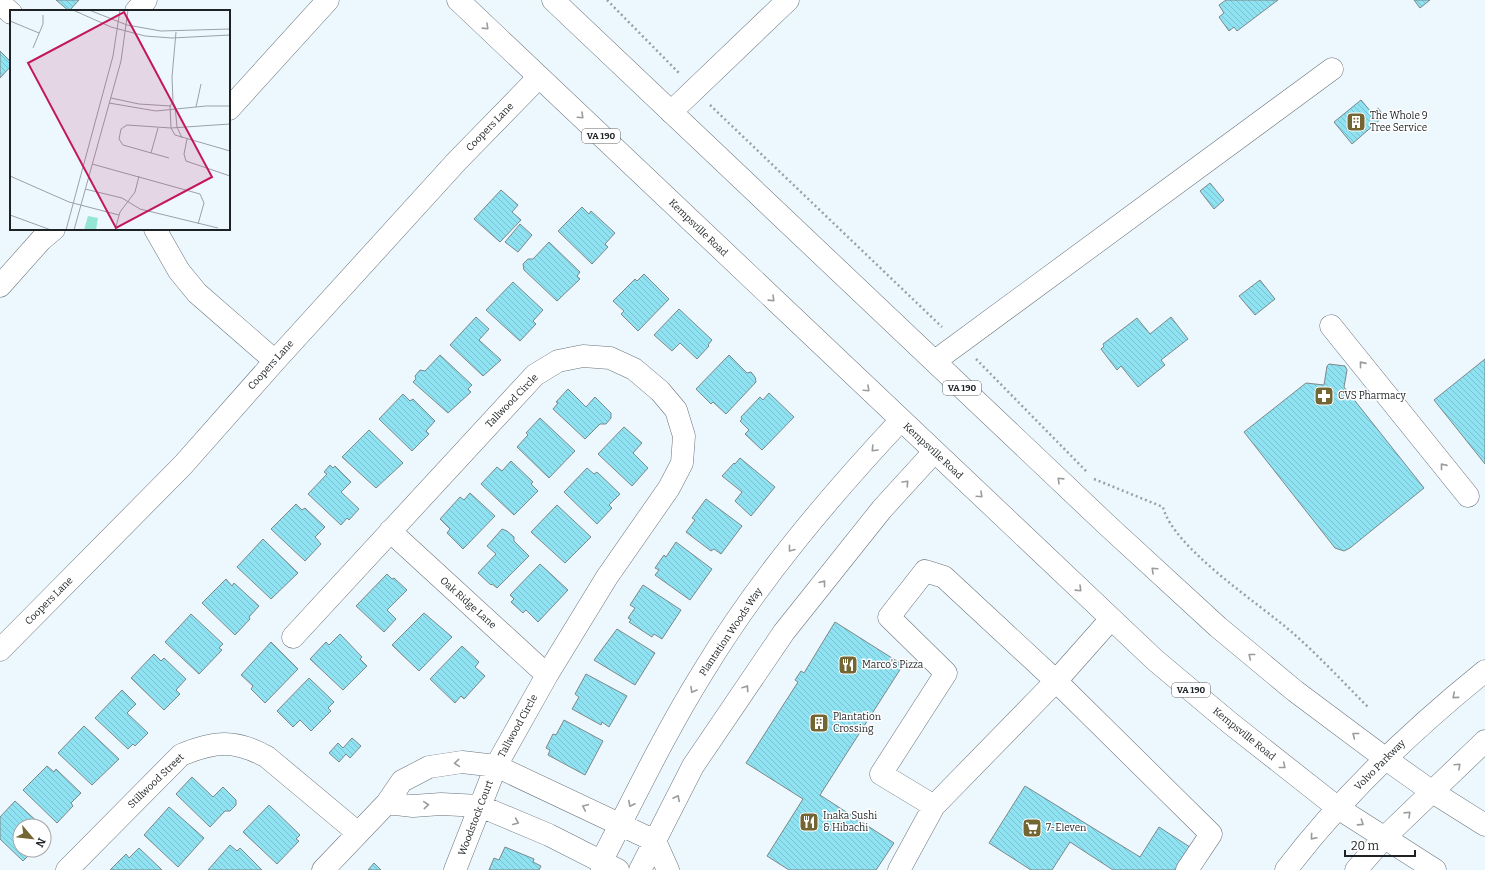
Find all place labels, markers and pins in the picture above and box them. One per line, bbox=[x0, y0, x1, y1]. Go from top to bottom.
place label: The Whole 9 Tree Service bbox=[1370, 110, 1428, 134]
building icon: The Whole 9 Tree Service bbox=[1345, 111, 1367, 133]
pharmacy icon: CVS Pharmacy bbox=[1313, 385, 1335, 407]
place label: CVS Pharmacy bbox=[1338, 390, 1406, 402]
restaurant icon: Marco's Pizza bbox=[837, 654, 859, 676]
place label: Marco's Pizza bbox=[862, 659, 924, 671]
place label: Plantation Crossing bbox=[833, 711, 882, 735]
building icon: Plantation Crossing bbox=[808, 712, 830, 734]
place label: Inaka Sushi & Hibachi bbox=[823, 810, 877, 834]
restaurant icon: Inaka Sushi & Hibachi bbox=[798, 811, 820, 833]
supermarket icon: 7-Eleven bbox=[1021, 817, 1043, 839]
place label: 7-Eleven bbox=[1046, 822, 1087, 834]

